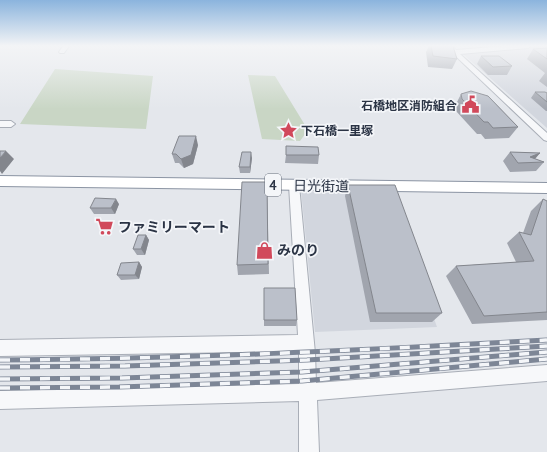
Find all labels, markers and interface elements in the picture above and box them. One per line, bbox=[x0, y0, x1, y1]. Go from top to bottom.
public building icon: 石橋地区消防組合 bbox=[460, 95, 480, 115]
place label: 石橋地区消防組合 bbox=[361, 98, 457, 113]
place icon: 下石橋一里塚 bbox=[278, 120, 298, 140]
place label: 下石橋一里塚 bbox=[301, 123, 373, 138]
road number: 4 bbox=[265, 174, 281, 196]
street label: 日光街道 bbox=[293, 177, 349, 195]
supermarket icon: ファミリーマート bbox=[95, 217, 115, 237]
place label: ファミリーマート bbox=[118, 218, 230, 236]
shop icon: みのり bbox=[254, 240, 274, 260]
place label: みのり bbox=[277, 241, 319, 259]

